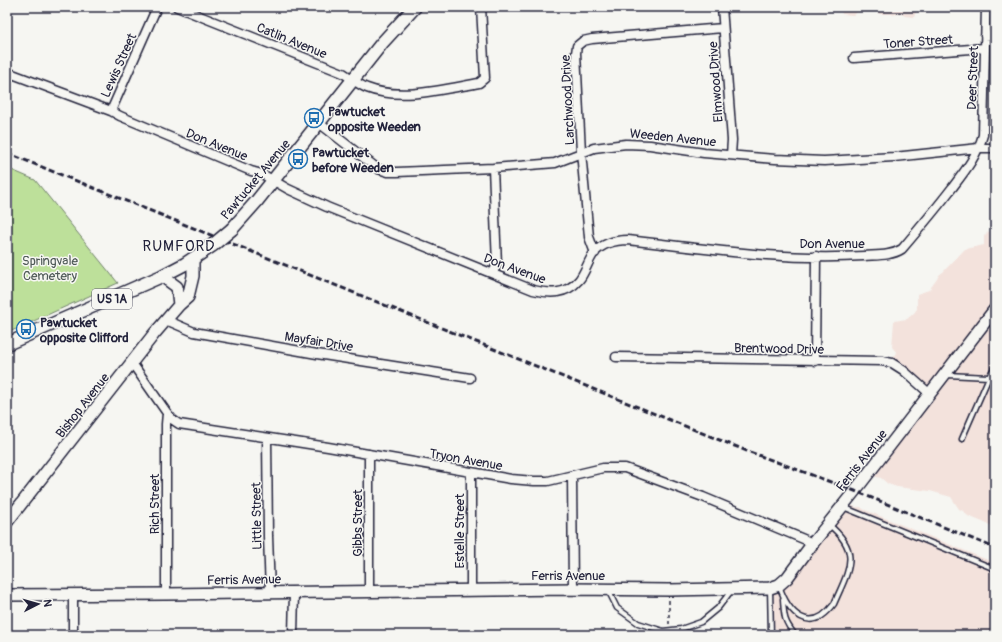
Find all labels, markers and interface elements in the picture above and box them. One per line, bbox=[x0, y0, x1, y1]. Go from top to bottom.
street label: Catlin Avenue bbox=[254, 20, 330, 62]
street label: Lewis Street bbox=[98, 30, 141, 100]
street label: Toner Street bbox=[883, 32, 954, 52]
street label: Elmwood Drive bbox=[705, 40, 727, 123]
street label: Deer Street bbox=[964, 45, 982, 110]
street label: Larchwood Drive bbox=[558, 54, 578, 146]
place label: Pawtucket opposite Weeden bbox=[327, 104, 422, 135]
bus stop icon: Pawtucket opposite Weeden bbox=[303, 107, 325, 129]
street label: Don Avenue bbox=[183, 125, 250, 165]
street label: Weeden Avenue bbox=[629, 126, 717, 151]
street label: Pawtucket Avenue bbox=[218, 136, 294, 223]
place label: Pawtucket before Weeden bbox=[312, 145, 394, 176]
bus stop icon: Pawtucket before Weeden bbox=[287, 148, 309, 170]
street label: Don Avenue bbox=[799, 236, 865, 252]
district label: RUMFORD bbox=[142, 237, 216, 256]
street label: Don Avenue bbox=[481, 250, 549, 288]
park label: Springvale Cemetery bbox=[22, 253, 79, 284]
road number: US 1A bbox=[92, 289, 132, 309]
place label: Pawtucket opposite Clifford bbox=[39, 315, 129, 346]
bus stop icon: Pawtucket opposite Clifford bbox=[15, 318, 37, 340]
street label: Mayfair Drive bbox=[283, 329, 355, 355]
street label: Brentwood Drive bbox=[734, 340, 825, 358]
street label: Bishop Avenue bbox=[53, 370, 113, 441]
street label: Ferris Avenue bbox=[833, 426, 891, 495]
street label: Tryon Avenue bbox=[428, 446, 504, 474]
street label: Rich Street bbox=[147, 473, 163, 534]
street label: Little Street bbox=[248, 481, 266, 550]
street label: Gibbs Street bbox=[350, 488, 366, 557]
street label: Estelle Street bbox=[452, 493, 468, 568]
street label: Ferris Avenue bbox=[531, 568, 606, 584]
street label: Ferris Avenue bbox=[207, 571, 282, 589]
north arrow bbox=[18, 584, 58, 624]
text: N bbox=[41, 599, 54, 608]

